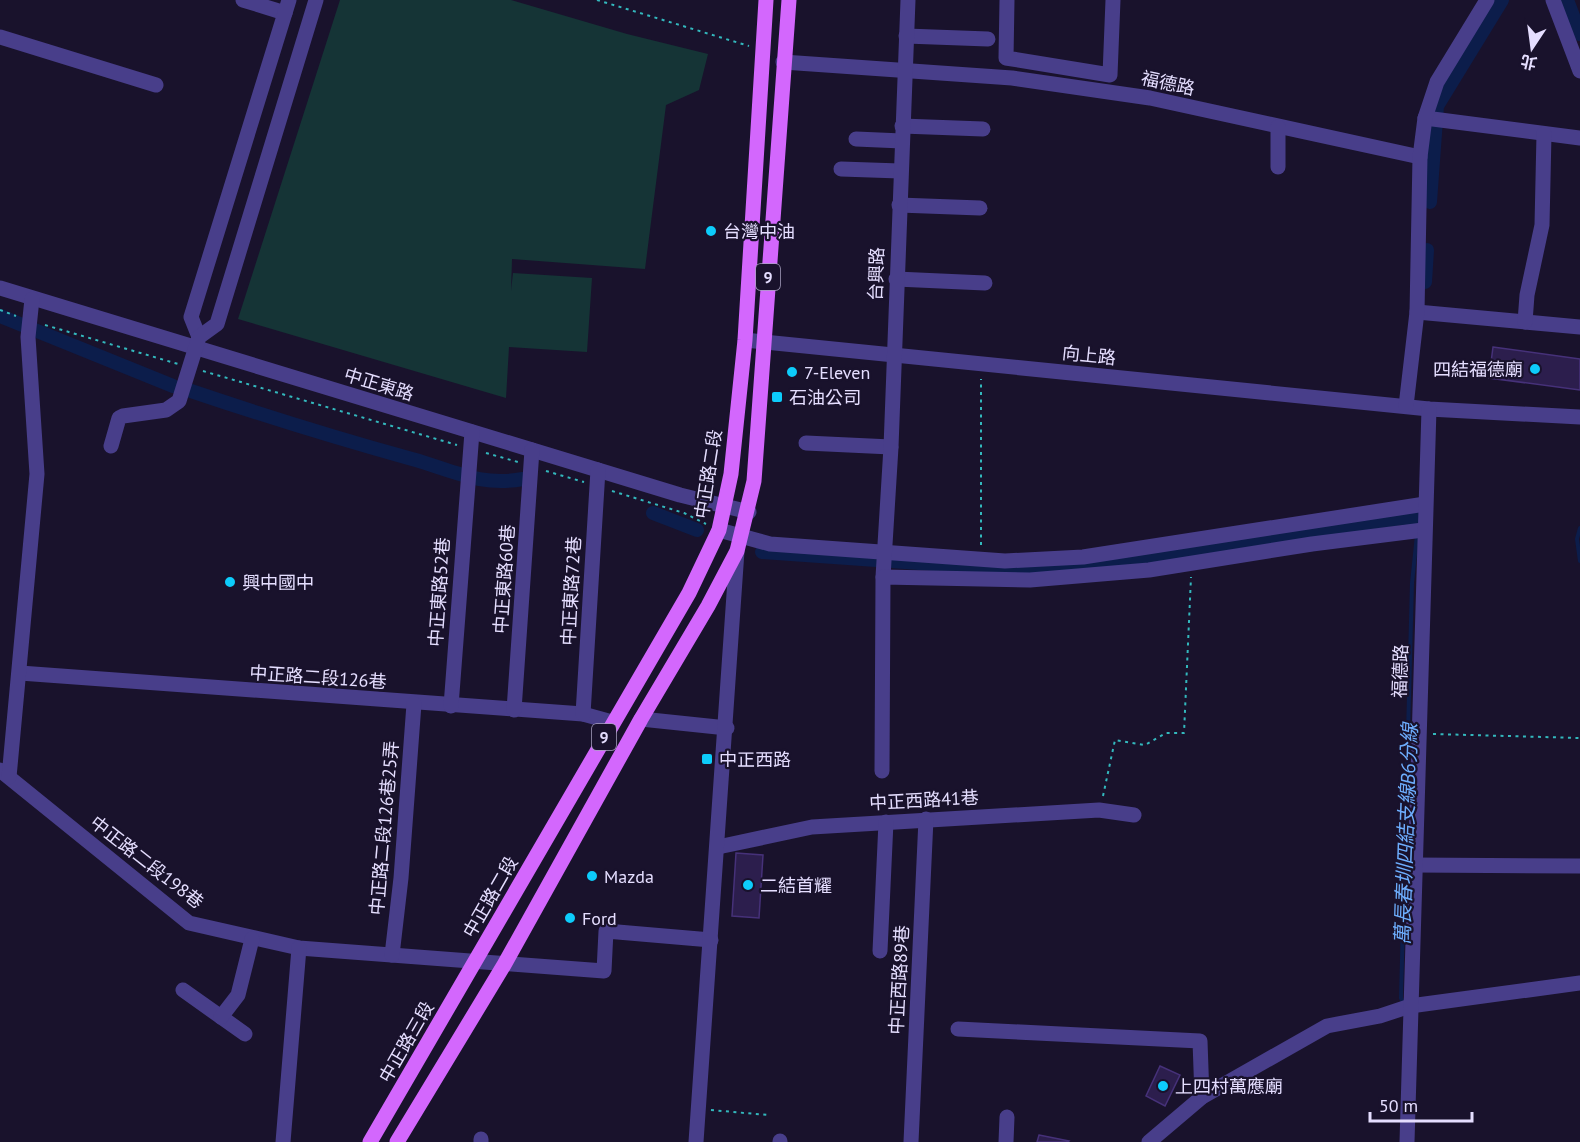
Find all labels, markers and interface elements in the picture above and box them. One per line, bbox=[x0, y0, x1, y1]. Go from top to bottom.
north arrow bbox=[1502, 18, 1562, 78]
text: 北 bbox=[1519, 51, 1539, 74]
street label: 福德路 bbox=[1139, 66, 1197, 100]
place label: 台灣中油 bbox=[723, 220, 795, 243]
marker: 台灣中油 bbox=[704, 224, 718, 238]
street label: 台興路 bbox=[864, 247, 888, 301]
road number: 9 bbox=[756, 264, 780, 290]
street label: 向上路 bbox=[1061, 341, 1117, 369]
place label: 四結福德廟 bbox=[1433, 358, 1523, 381]
place label: 7-Eleven bbox=[804, 361, 870, 384]
street label: 中正東路 bbox=[341, 362, 417, 406]
marker: 四結福德廟 bbox=[1528, 362, 1542, 376]
marker: 7-Eleven bbox=[785, 365, 799, 379]
place label: 石油公司 bbox=[789, 386, 861, 409]
marker: 石油公司 bbox=[770, 390, 784, 404]
street label: 中正路二段 bbox=[690, 428, 726, 520]
street label: 中正東路60巷 bbox=[489, 524, 519, 634]
street label: 中正東路72巷 bbox=[557, 536, 585, 646]
street label: 中正東路52巷 bbox=[424, 537, 454, 647]
place label: 興中國中 bbox=[242, 571, 314, 594]
marker: 興中國中 bbox=[223, 575, 237, 589]
street label: 福德路 bbox=[1388, 644, 1412, 698]
street label: 中正路二段126巷 bbox=[249, 661, 387, 693]
water label: 萬長春圳四結支線B6分線 bbox=[1389, 721, 1423, 945]
road number: 9 bbox=[592, 724, 616, 750]
street label: 中正路二段126巷25弄 bbox=[365, 740, 403, 916]
place label: 中正西路 bbox=[719, 748, 791, 771]
marker: 中正西路 bbox=[700, 752, 714, 766]
street label: 中正西路41巷 bbox=[869, 786, 979, 814]
street label: 中正路二段198巷 bbox=[86, 811, 208, 913]
street label: 中正路二段 bbox=[458, 852, 522, 942]
place label: Mazda bbox=[604, 865, 654, 888]
marker: Mazda bbox=[585, 869, 599, 883]
place label: 二結首耀 bbox=[760, 874, 832, 897]
marker: 二結首耀 bbox=[741, 878, 755, 892]
place label: Ford bbox=[582, 907, 617, 930]
marker: Ford bbox=[563, 911, 577, 925]
street label: 中正西路89巷 bbox=[885, 925, 913, 1035]
street label: 中正路三段 bbox=[374, 997, 438, 1087]
place label: 上四村萬應廟 bbox=[1175, 1075, 1283, 1098]
marker: 上四村萬應廟 bbox=[1156, 1079, 1170, 1093]
scale bar bbox=[1370, 1085, 1472, 1123]
text: 50 m bbox=[1379, 1094, 1418, 1117]

